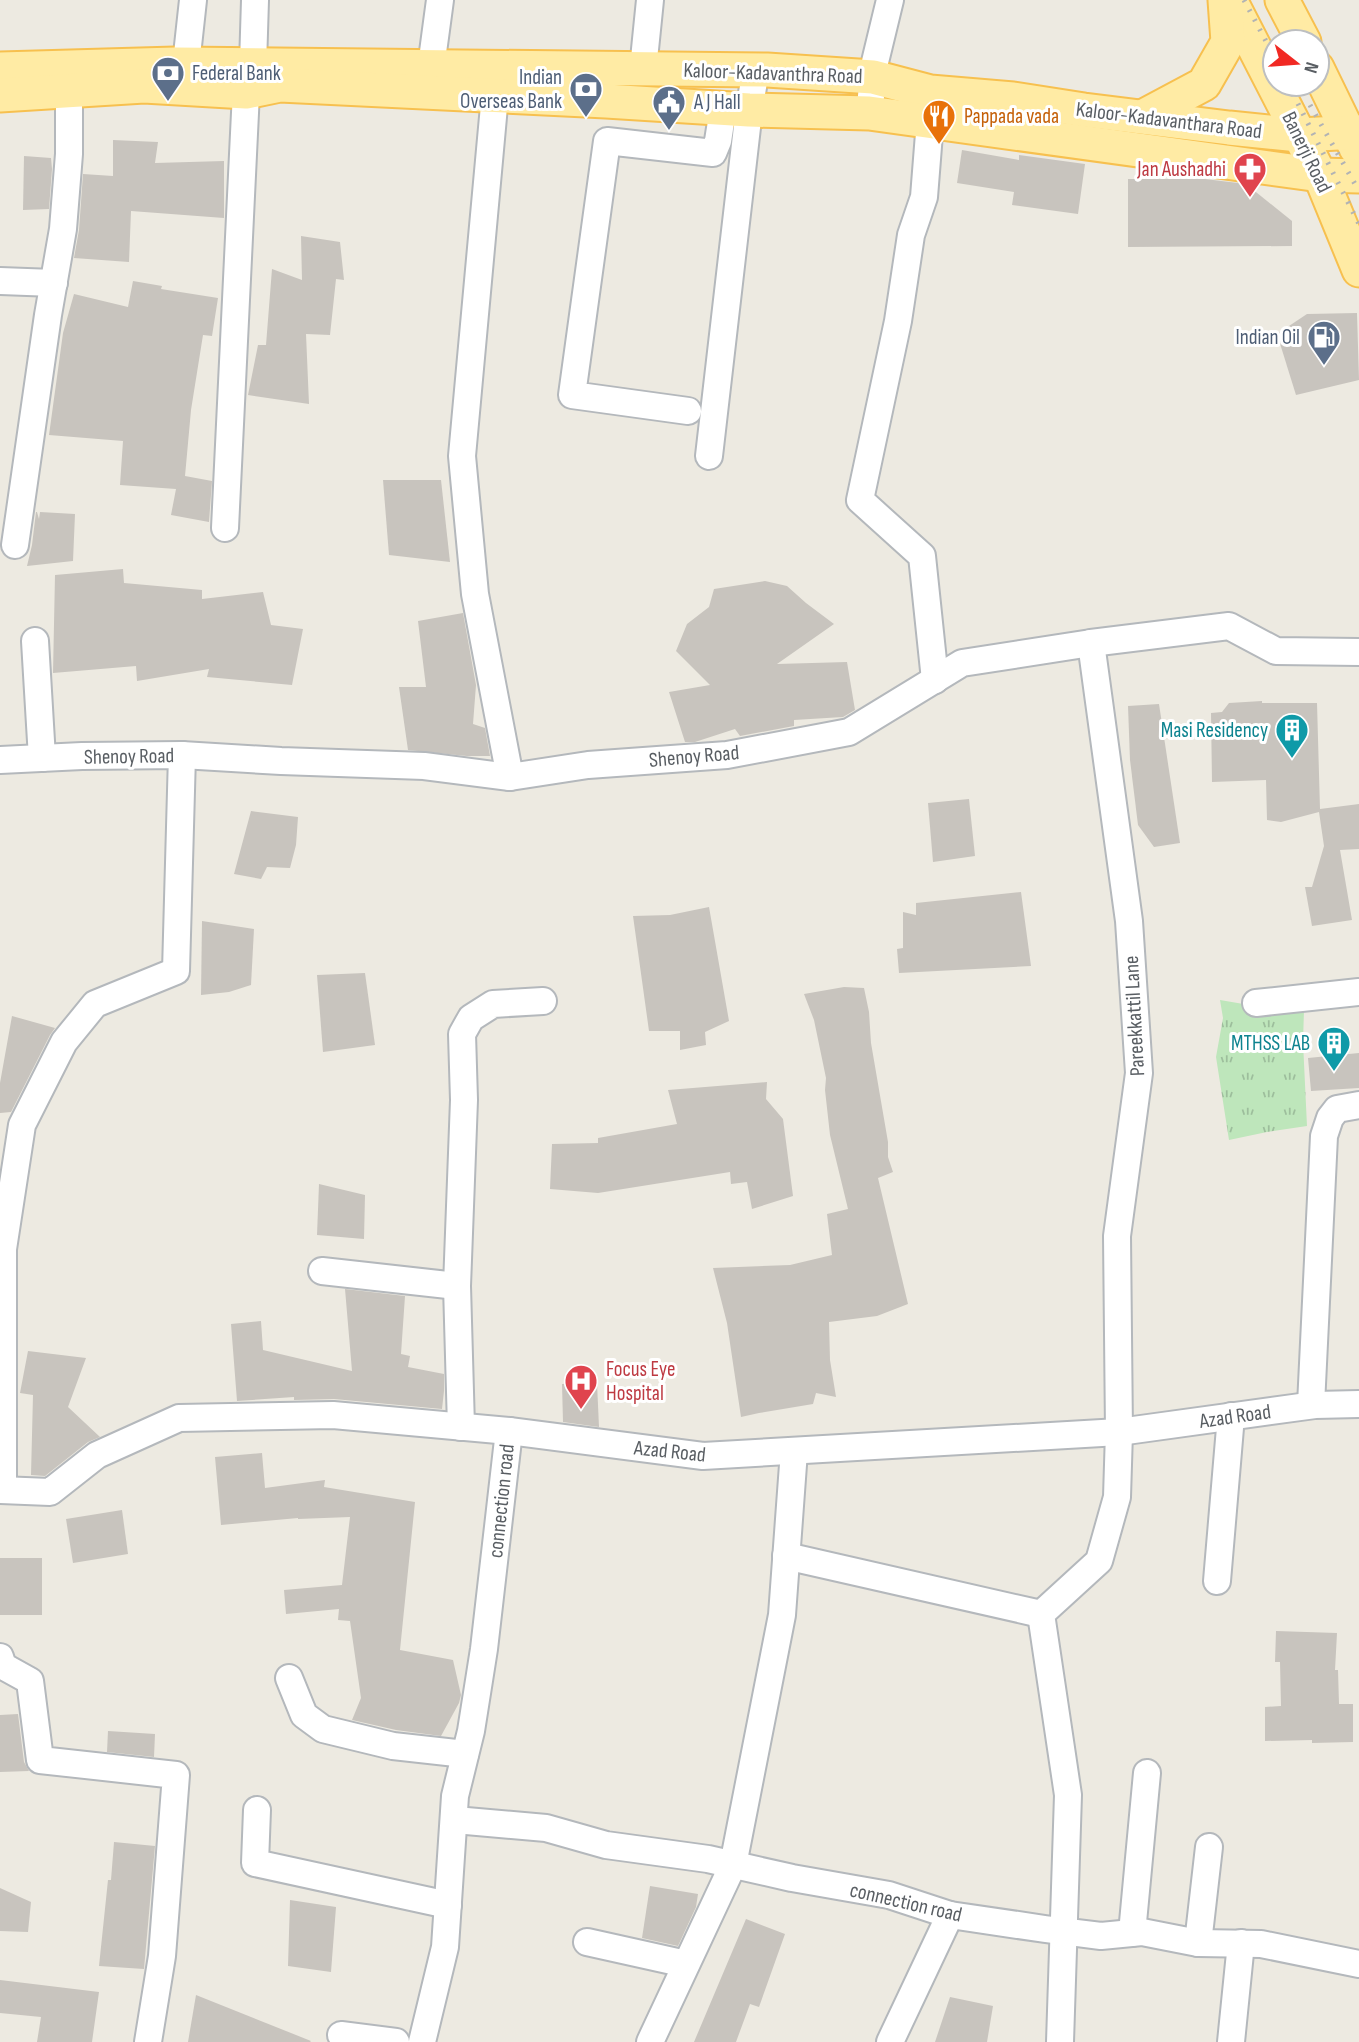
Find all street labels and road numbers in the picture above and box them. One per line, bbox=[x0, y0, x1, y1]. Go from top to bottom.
street label: Kaloor-Kadavanthra Road bbox=[683, 58, 863, 89]
street label: Kaloor-Kadavanthara Road bbox=[1074, 97, 1263, 144]
street label: Banerji Road bbox=[1276, 108, 1337, 197]
street label: Shenoy Road bbox=[648, 740, 740, 773]
street label: Shenoy Road bbox=[84, 743, 174, 770]
street label: Pareekkattil Lane bbox=[1119, 955, 1150, 1077]
street label: Azad Road bbox=[1197, 1399, 1272, 1434]
street label: Azad Road bbox=[632, 1435, 707, 1468]
street label: connection road bbox=[483, 1443, 520, 1559]
street label: connection road bbox=[847, 1877, 964, 1928]

